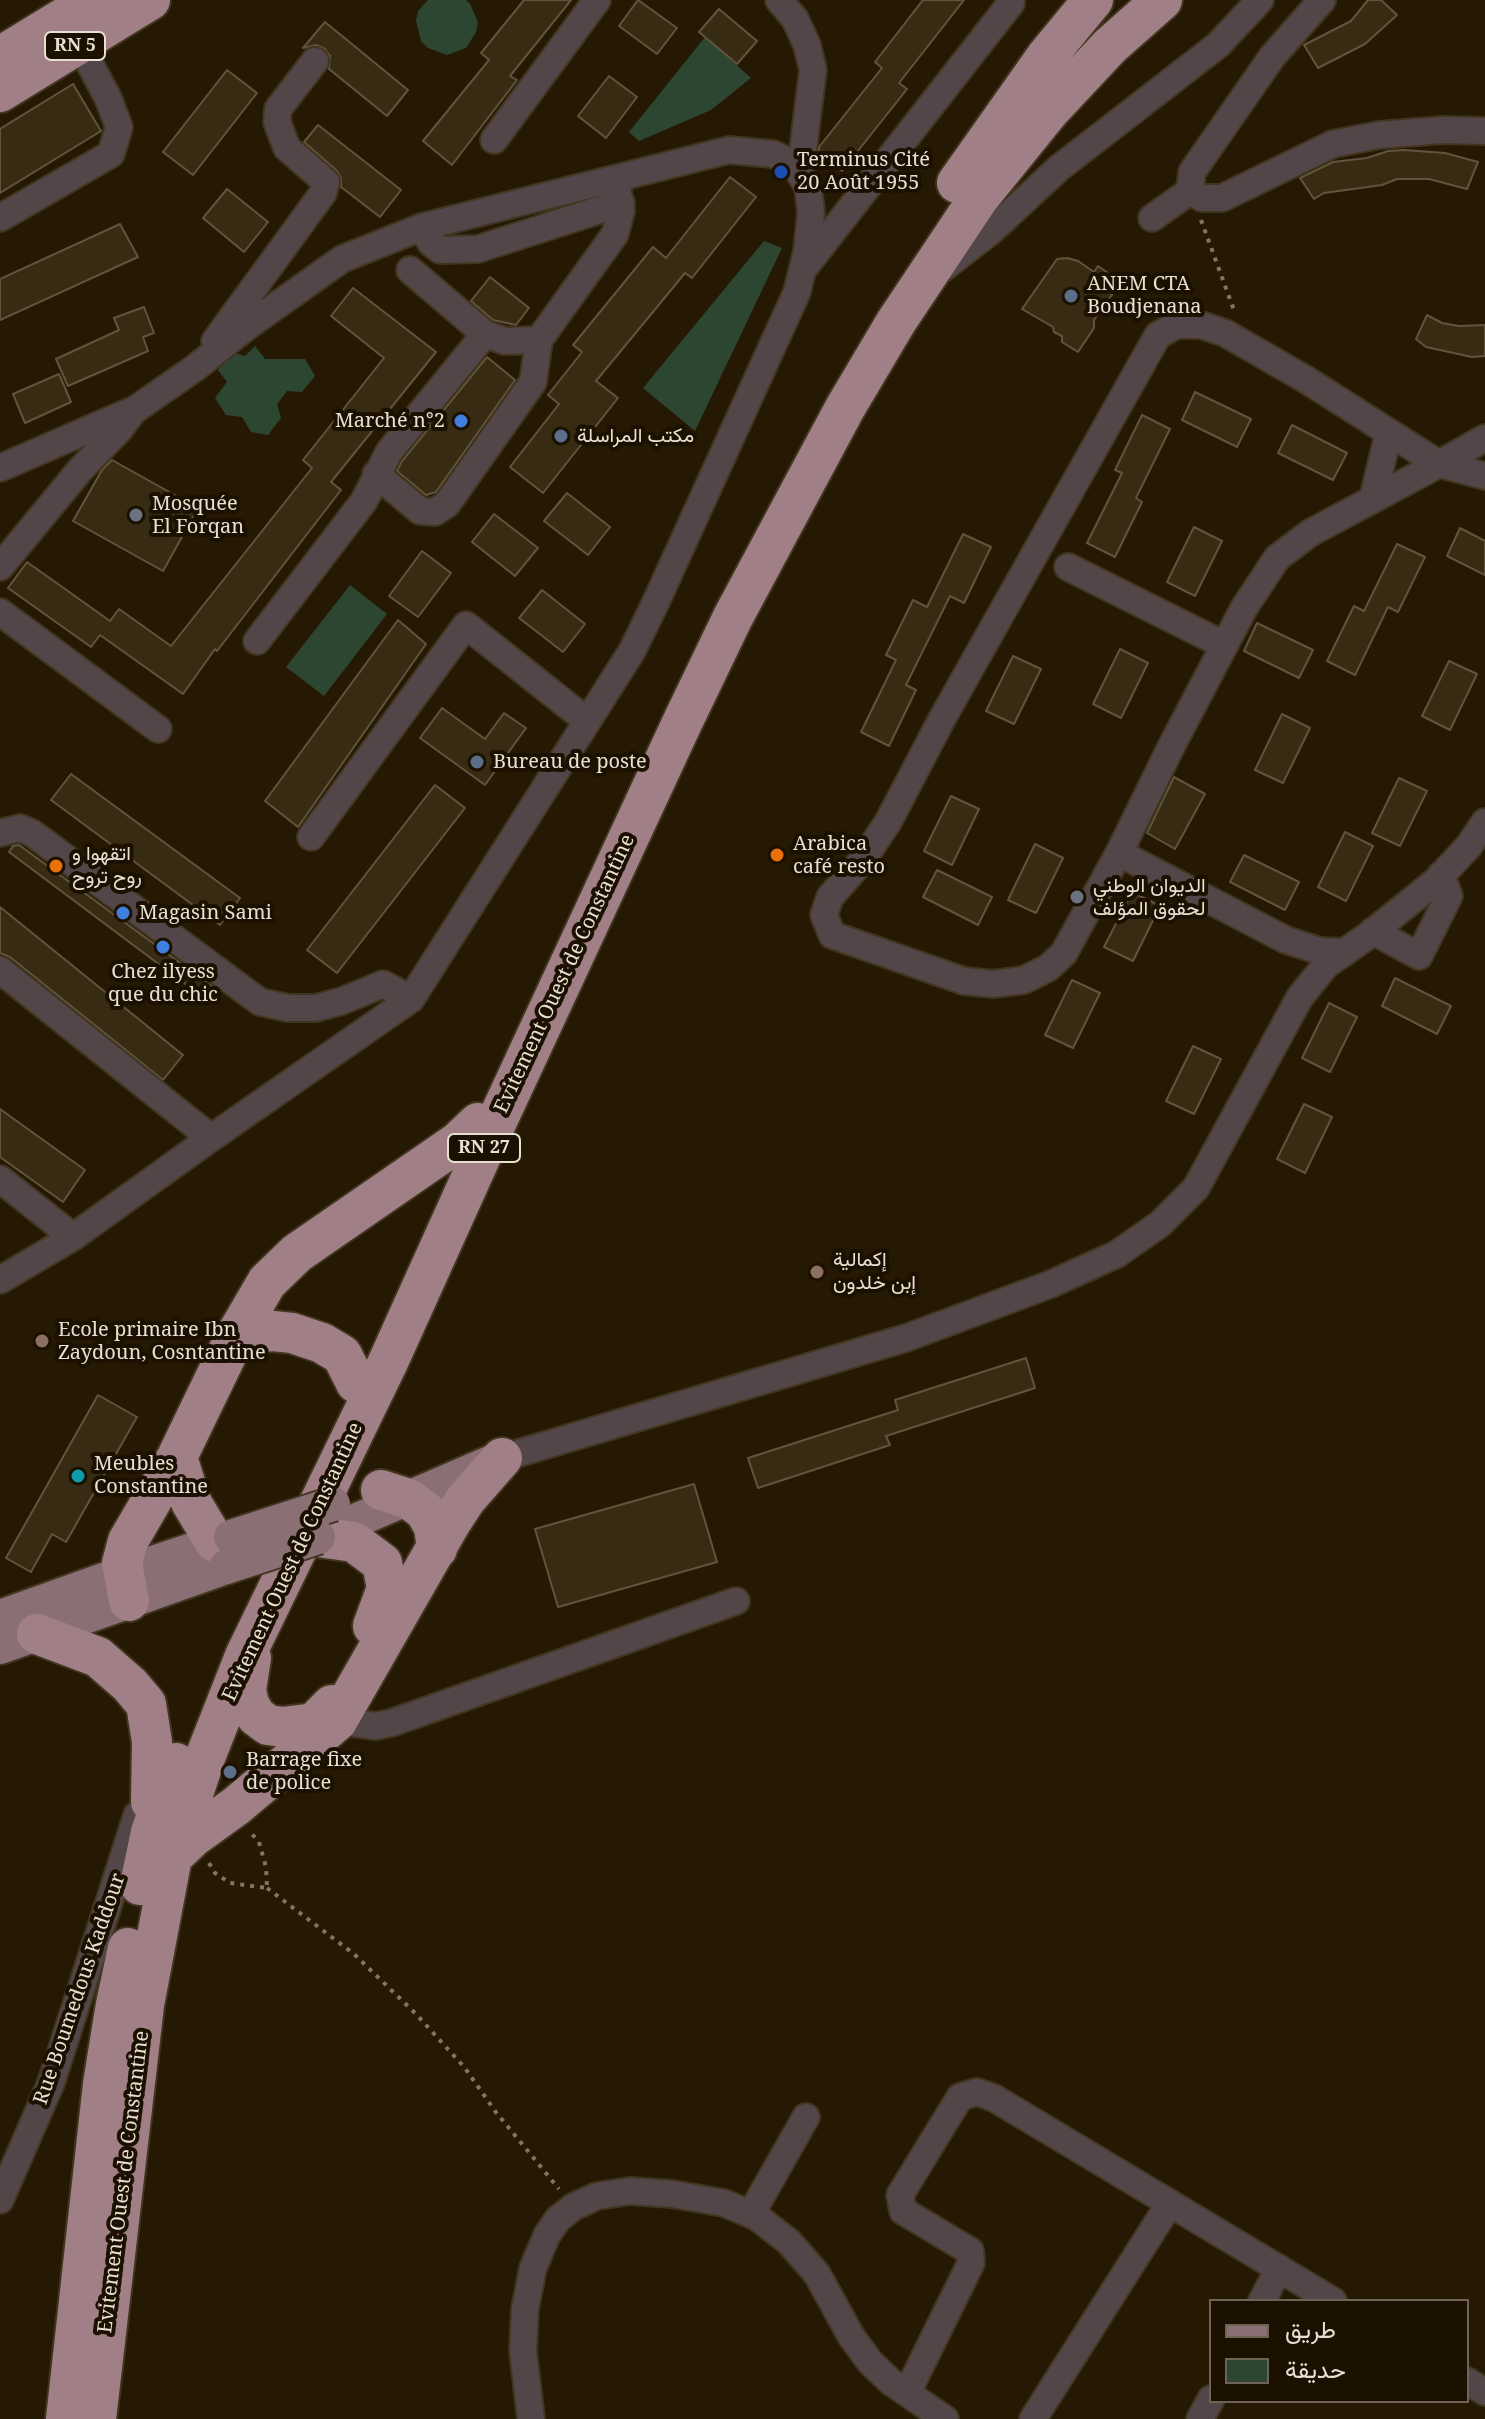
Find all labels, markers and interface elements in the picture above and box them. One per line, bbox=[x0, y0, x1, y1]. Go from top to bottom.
road number: RN 5 bbox=[45, 32, 105, 60]
place label: Terminus Cité 20 Août 1955 bbox=[797, 148, 930, 195]
marker: Terminus Cité 20 Août 1955 bbox=[772, 163, 790, 181]
place label: ANEM CTA Boudjenana bbox=[1087, 272, 1202, 319]
marker: ANEM CTA Boudjenana bbox=[1062, 287, 1080, 305]
place label: Marché n°2 bbox=[335, 409, 445, 433]
marker: Marché n°2 bbox=[452, 412, 470, 430]
place label: مكتب المراسلة bbox=[577, 424, 694, 448]
marker: مكتب المراسلة bbox=[552, 427, 570, 445]
place label: Mosquée El Forqan bbox=[152, 492, 244, 539]
marker: Mosquée El Forqan bbox=[127, 506, 145, 524]
place label: Bureau de poste bbox=[493, 750, 647, 774]
marker: Bureau de poste bbox=[468, 753, 486, 771]
street label: Evitement Ouest de Constantine bbox=[490, 831, 640, 1117]
place label: Arabica café resto bbox=[793, 832, 885, 879]
place label: اتقهوا و روح تروح bbox=[72, 842, 142, 889]
marker: Arabica café resto bbox=[768, 846, 786, 864]
marker: اتقهوا و روح تروح bbox=[47, 857, 65, 875]
place label: الديوان الوطني لحقوق المؤلف bbox=[1093, 874, 1206, 921]
marker: الديوان الوطني لحقوق المؤلف bbox=[1068, 888, 1086, 906]
place label: Magasin Sami bbox=[139, 901, 272, 925]
marker: Magasin Sami bbox=[114, 904, 132, 922]
marker: Chez ilyess que du chic bbox=[154, 938, 172, 956]
place label: Chez ilyess que du chic bbox=[108, 960, 218, 1007]
road number: RN 27 bbox=[448, 1134, 520, 1162]
place label: إكمالية إبن خلدون bbox=[833, 1248, 916, 1295]
marker: إكمالية إبن خلدون bbox=[808, 1263, 826, 1281]
place label: Ecole primaire Ibn Zaydoun, Cosntantine bbox=[58, 1318, 266, 1365]
marker: Ecole primaire Ibn Zaydoun, Cosntantine bbox=[33, 1332, 51, 1350]
street label: Evitement Ouest de Constantine bbox=[218, 1419, 368, 1705]
place label: Meubles Constantine bbox=[94, 1452, 208, 1499]
marker: Meubles Constantine bbox=[69, 1467, 87, 1485]
place label: Barrage fixe de police bbox=[246, 1748, 362, 1795]
marker: Barrage fixe de police bbox=[221, 1763, 239, 1781]
street label: Rue Boumedous Kaddour bbox=[29, 1870, 131, 2108]
street label: Evitement Ouest de Constantine bbox=[94, 2029, 154, 2335]
legend bbox=[1209, 2299, 1469, 2403]
text: طريق bbox=[1285, 2312, 1336, 2345]
text: حديقة bbox=[1285, 2352, 1346, 2385]

